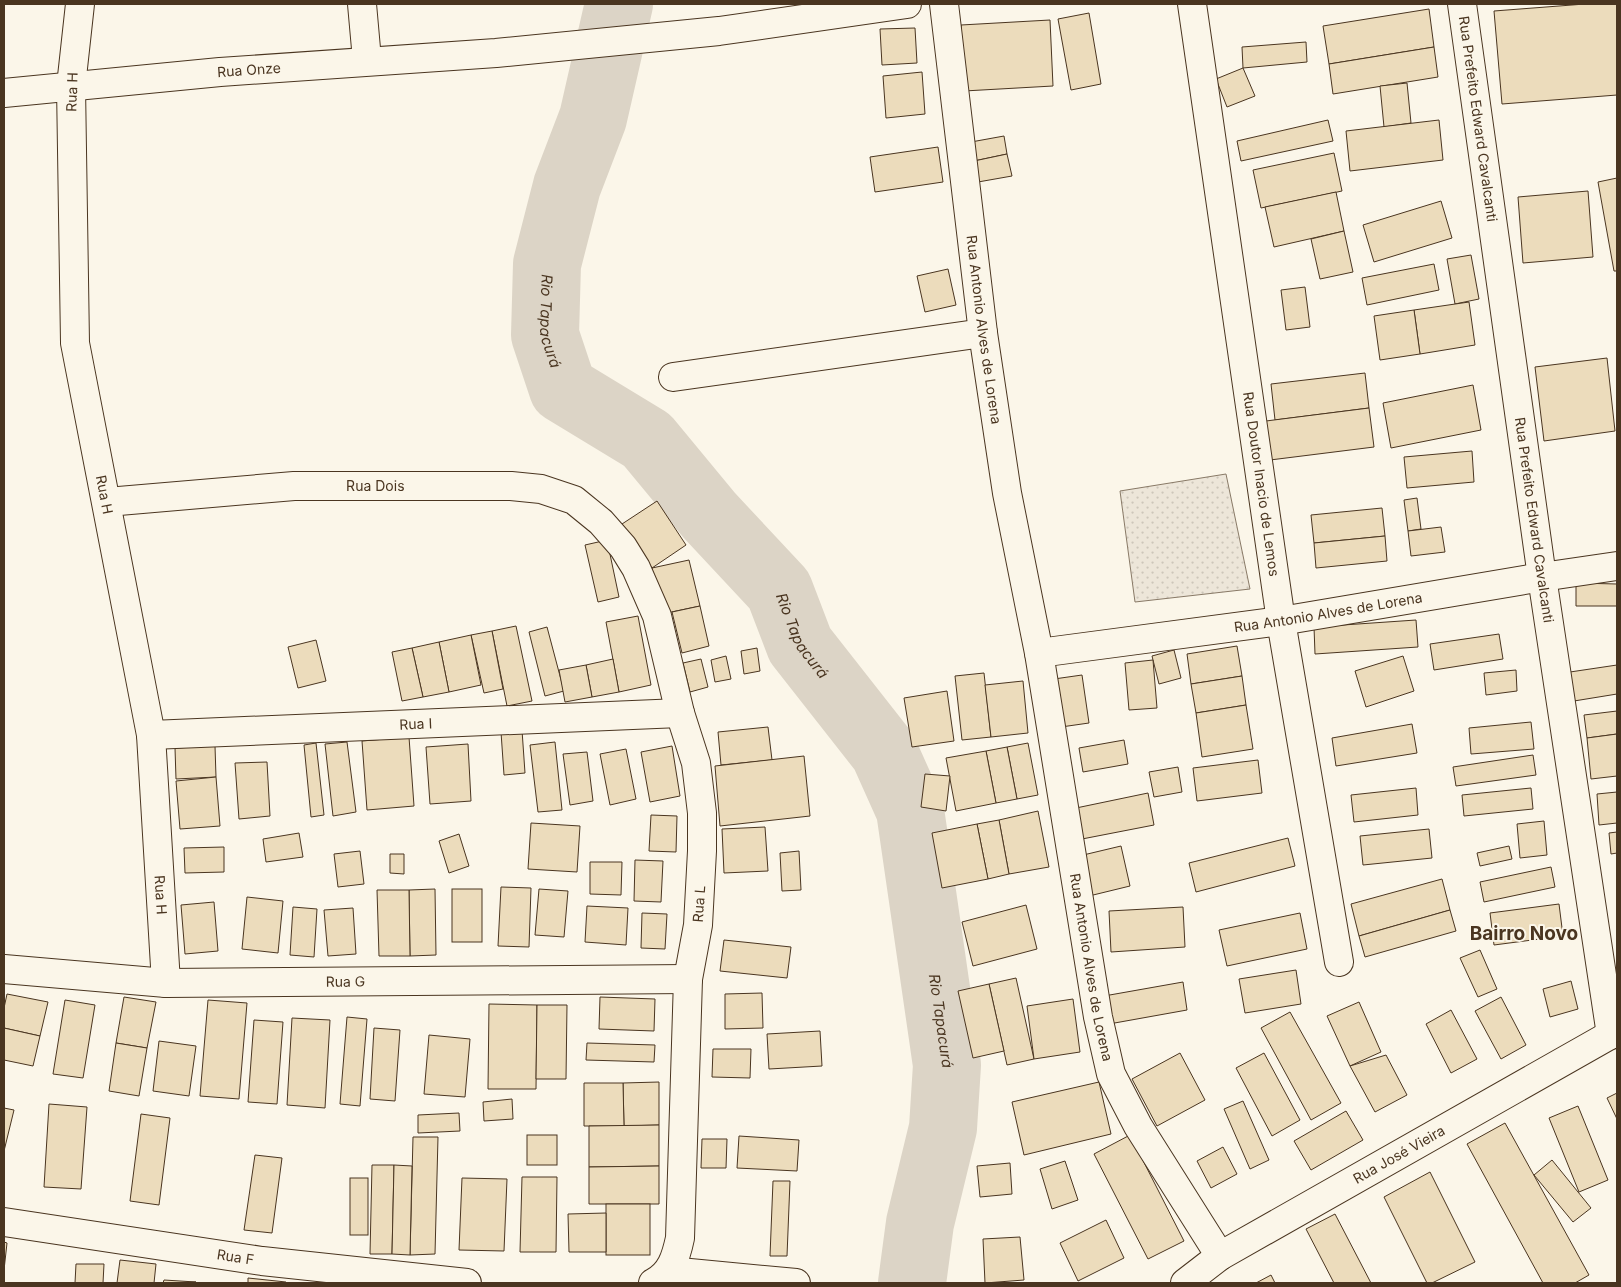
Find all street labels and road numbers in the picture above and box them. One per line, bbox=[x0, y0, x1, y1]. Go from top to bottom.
street label: Rua Prefeito Edward Cavalcanti bbox=[1456, 15, 1501, 223]
street label: Rua Onze bbox=[216, 59, 281, 80]
street label: Rua H bbox=[62, 72, 81, 112]
street label: Rua Antonio Alves de Lorena bbox=[963, 234, 1006, 425]
street label: Rua Doutor Inacio de Lemos bbox=[1240, 390, 1283, 577]
street label: Rua Prefeito Edward Cavalcanti bbox=[1512, 416, 1558, 624]
street label: Rua H bbox=[93, 474, 117, 516]
street label: Rua Dois bbox=[346, 477, 405, 494]
street label: Rua Antonio Alves de Lorena bbox=[1233, 588, 1424, 635]
street label: Rua I bbox=[399, 714, 433, 733]
street label: Rua Antonio Alves de Lorena bbox=[1067, 872, 1117, 1063]
street label: Rua H bbox=[151, 875, 171, 915]
street label: Rua L bbox=[689, 885, 708, 923]
street label: Rua G bbox=[326, 972, 365, 990]
street label: Rua José Vieira bbox=[1350, 1121, 1448, 1187]
street label: Rua F bbox=[216, 1245, 255, 1268]

